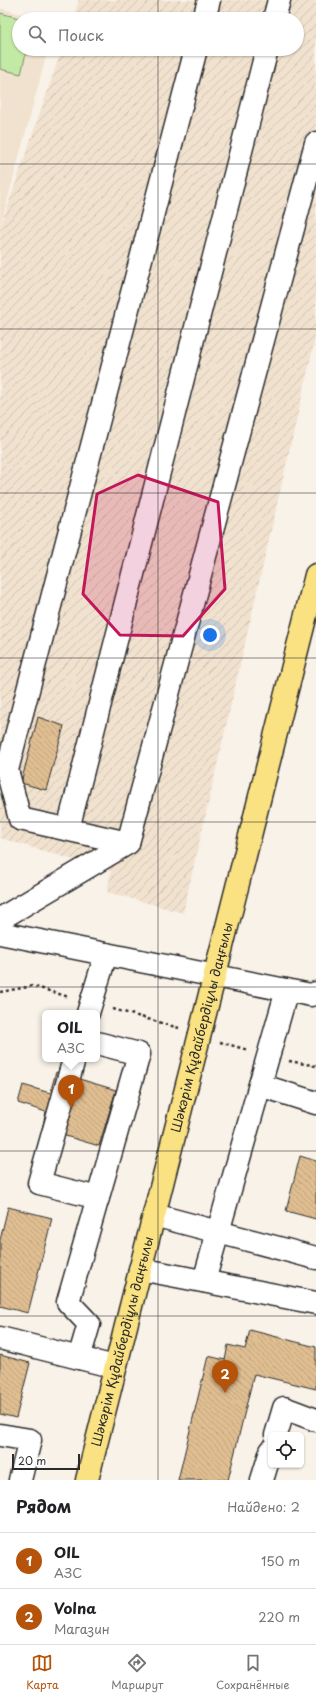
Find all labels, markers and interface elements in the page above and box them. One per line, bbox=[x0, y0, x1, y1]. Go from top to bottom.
search box bbox=[12, 12, 304, 56]
icon: search bbox=[26, 23, 48, 45]
text: Поиск bbox=[58, 23, 104, 46]
your location bbox=[200, 625, 220, 645]
street label: Шәкәрім Құдайбердіұлы даңғылы bbox=[165, 920, 237, 1134]
popup bbox=[42, 1010, 100, 1062]
text: OIL bbox=[57, 1015, 83, 1038]
text: АЗС bbox=[57, 1038, 85, 1057]
pin: 1 bbox=[58, 1075, 84, 1108]
street label: Шәкәрім Құдайбердіұлы даңғылы bbox=[86, 1234, 157, 1448]
pin: 2 bbox=[212, 1360, 238, 1393]
map controls bbox=[268, 1432, 304, 1468]
button: locate bbox=[268, 1432, 304, 1468]
scale bar bbox=[12, 1452, 80, 1471]
text: 20 m bbox=[18, 1452, 46, 1469]
text: Рядом bbox=[16, 1493, 71, 1519]
text: Найдено: 2 bbox=[227, 1497, 300, 1516]
text: OIL bbox=[54, 1540, 80, 1563]
text: 1 bbox=[26, 1551, 32, 1570]
text: 150 m bbox=[261, 1551, 300, 1570]
text: АЗС bbox=[54, 1563, 82, 1582]
text: Volna bbox=[54, 1596, 96, 1619]
text: 2 bbox=[24, 1607, 34, 1626]
text: 220 m bbox=[258, 1607, 300, 1626]
text: Магазин bbox=[54, 1619, 110, 1638]
tab: Карта bbox=[26, 1652, 59, 1693]
tab: Маршрут bbox=[111, 1652, 163, 1693]
tab: Сохранённые bbox=[216, 1652, 290, 1693]

